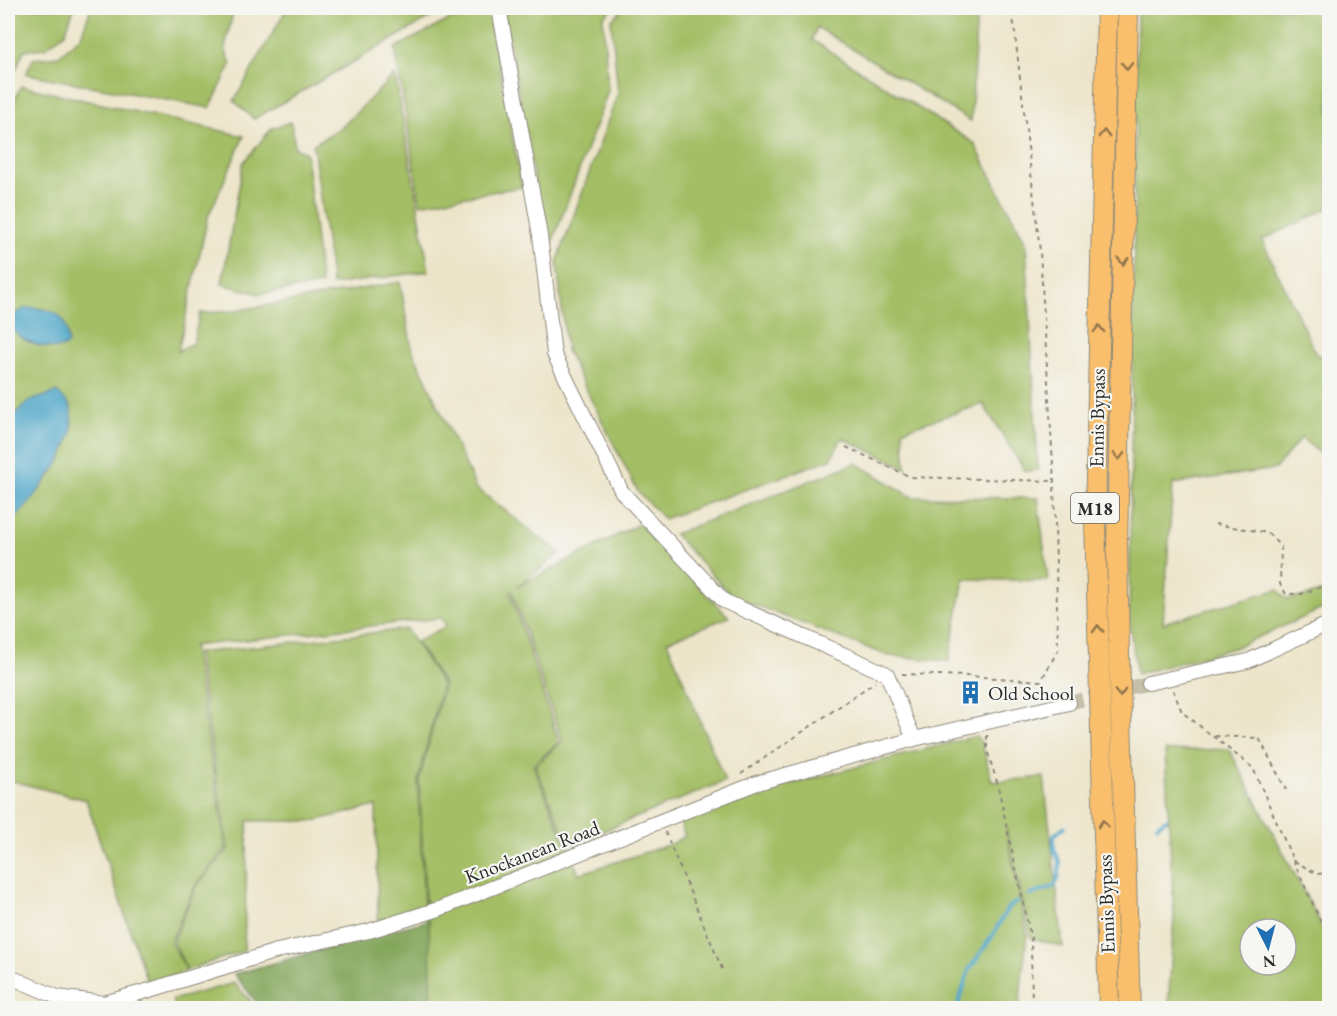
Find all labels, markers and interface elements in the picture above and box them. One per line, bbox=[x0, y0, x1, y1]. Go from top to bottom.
one-way arrow bbox=[1121, 61, 1133, 70]
one-way arrow bbox=[1098, 130, 1110, 139]
one-way arrow bbox=[1117, 256, 1129, 265]
one-way arrow bbox=[1093, 325, 1105, 334]
street label: Ennis Bypass bbox=[1083, 368, 1111, 468]
one-way arrow bbox=[1113, 451, 1125, 460]
road number: M18 bbox=[1071, 493, 1119, 523]
one-way arrow bbox=[1091, 625, 1104, 634]
building icon: Old School bbox=[957, 680, 983, 706]
place label: Old School bbox=[988, 680, 1074, 706]
one-way arrow bbox=[1114, 688, 1126, 697]
street label: Knockanean Road bbox=[461, 814, 604, 890]
one-way arrow bbox=[1097, 820, 1110, 829]
street label: Ennis Bypass bbox=[1091, 854, 1121, 954]
north arrow bbox=[1238, 917, 1298, 977]
text: N bbox=[1262, 950, 1277, 973]

